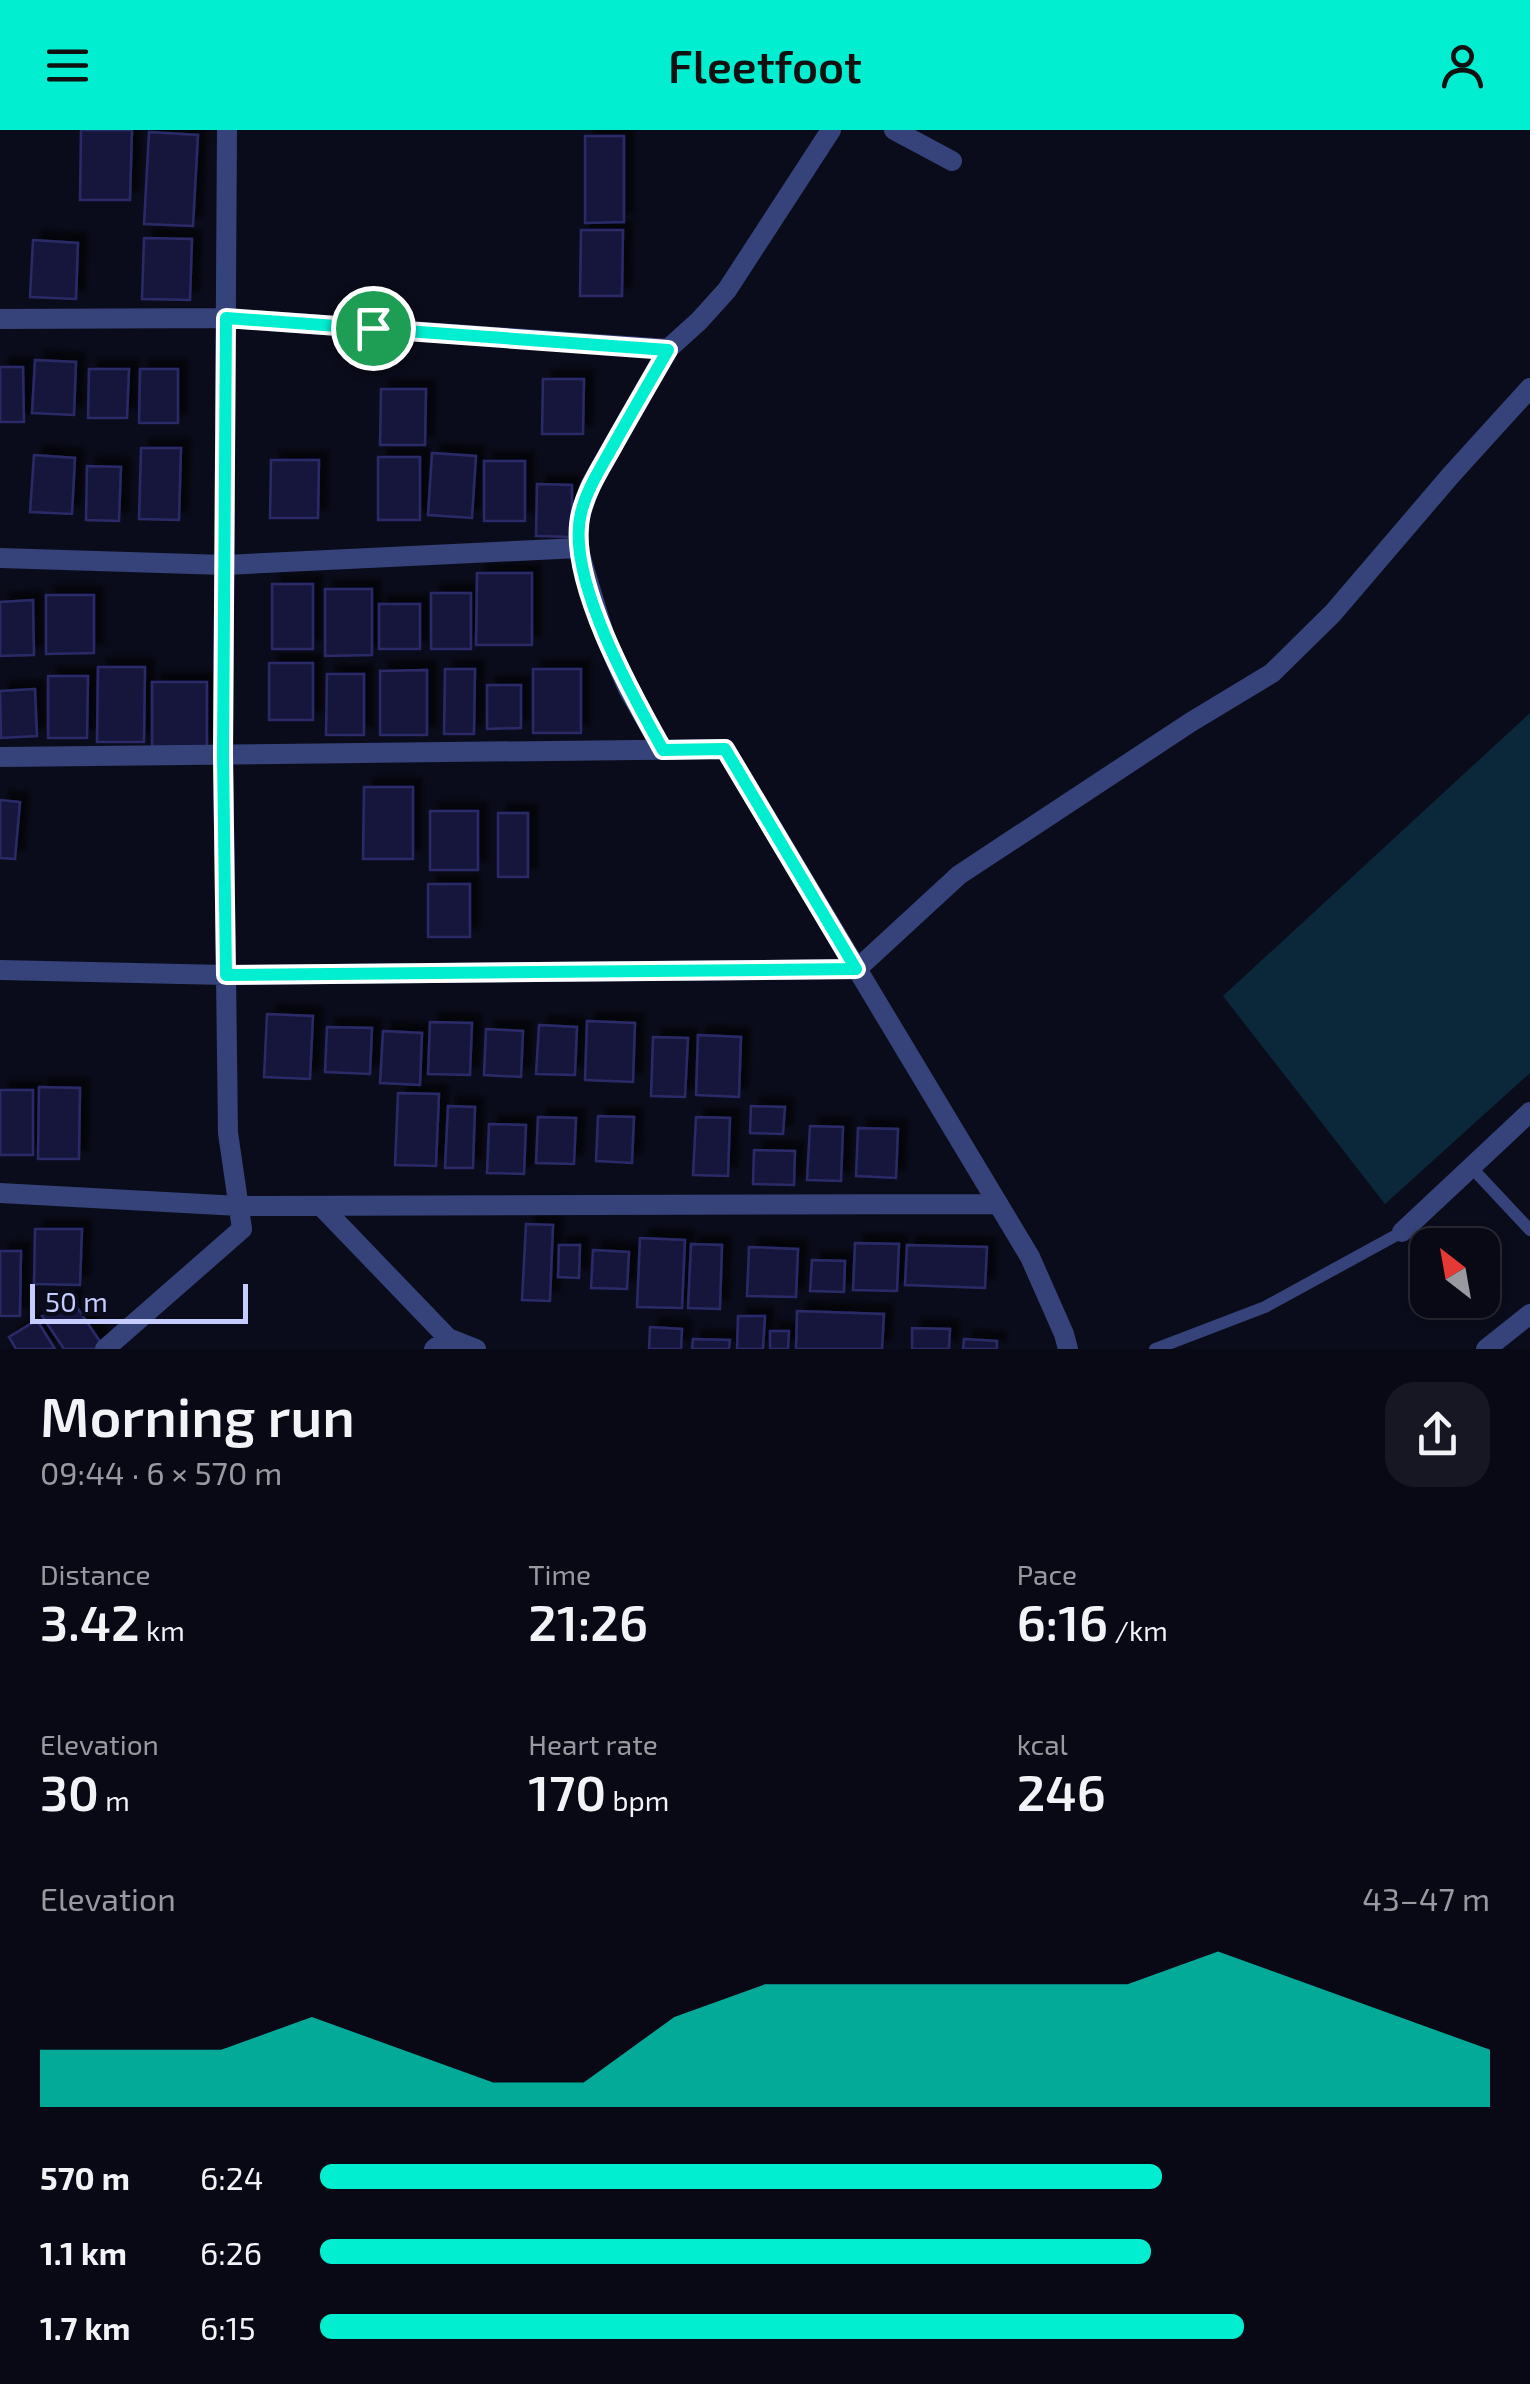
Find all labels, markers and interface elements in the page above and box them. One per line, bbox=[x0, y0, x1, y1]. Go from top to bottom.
icon: menu bbox=[40, 38, 95, 93]
text: Fleetfoot bbox=[668, 38, 862, 92]
icon: person bbox=[1435, 38, 1490, 93]
pin bbox=[331, 286, 416, 371]
icon: arrive bbox=[346, 301, 401, 356]
north arrow bbox=[1410, 1228, 1500, 1318]
map controls bbox=[1410, 1228, 1500, 1318]
scale bar bbox=[30, 1279, 248, 1324]
text: 50 m bbox=[45, 1284, 108, 1318]
text: Morning run bbox=[40, 1382, 355, 1448]
button: share bbox=[1385, 1382, 1490, 1487]
text: 09:44 · 6 × 570 m bbox=[40, 1453, 282, 1491]
text: Distance bbox=[40, 1557, 151, 1591]
text: Time bbox=[528, 1557, 591, 1591]
text: Pace bbox=[1017, 1557, 1077, 1591]
text: 3.42 bbox=[40, 1591, 140, 1651]
text: 21:26 bbox=[528, 1591, 648, 1651]
text: 6:16 bbox=[1017, 1591, 1108, 1651]
text: km bbox=[140, 1613, 185, 1647]
text: /km bbox=[1108, 1613, 1168, 1647]
text: Elevation bbox=[40, 1727, 159, 1761]
text: Heart rate bbox=[528, 1727, 658, 1761]
text: kcal bbox=[1017, 1727, 1068, 1761]
text: 30 bbox=[40, 1761, 99, 1821]
text: 170 bbox=[528, 1761, 606, 1821]
text: 246 bbox=[1017, 1761, 1106, 1821]
text: m bbox=[99, 1783, 130, 1817]
text: bpm bbox=[606, 1783, 669, 1817]
text: Elevation bbox=[40, 1879, 176, 1917]
text: 43–47 m bbox=[1362, 1879, 1490, 1917]
text: 570 m bbox=[40, 2158, 130, 2196]
text: 6:24 bbox=[200, 2158, 264, 2196]
text: 1.1 km bbox=[40, 2233, 127, 2271]
text: 6:26 bbox=[200, 2233, 262, 2271]
text: 1.7 km bbox=[40, 2308, 130, 2346]
text: 6:15 bbox=[200, 2308, 256, 2346]

